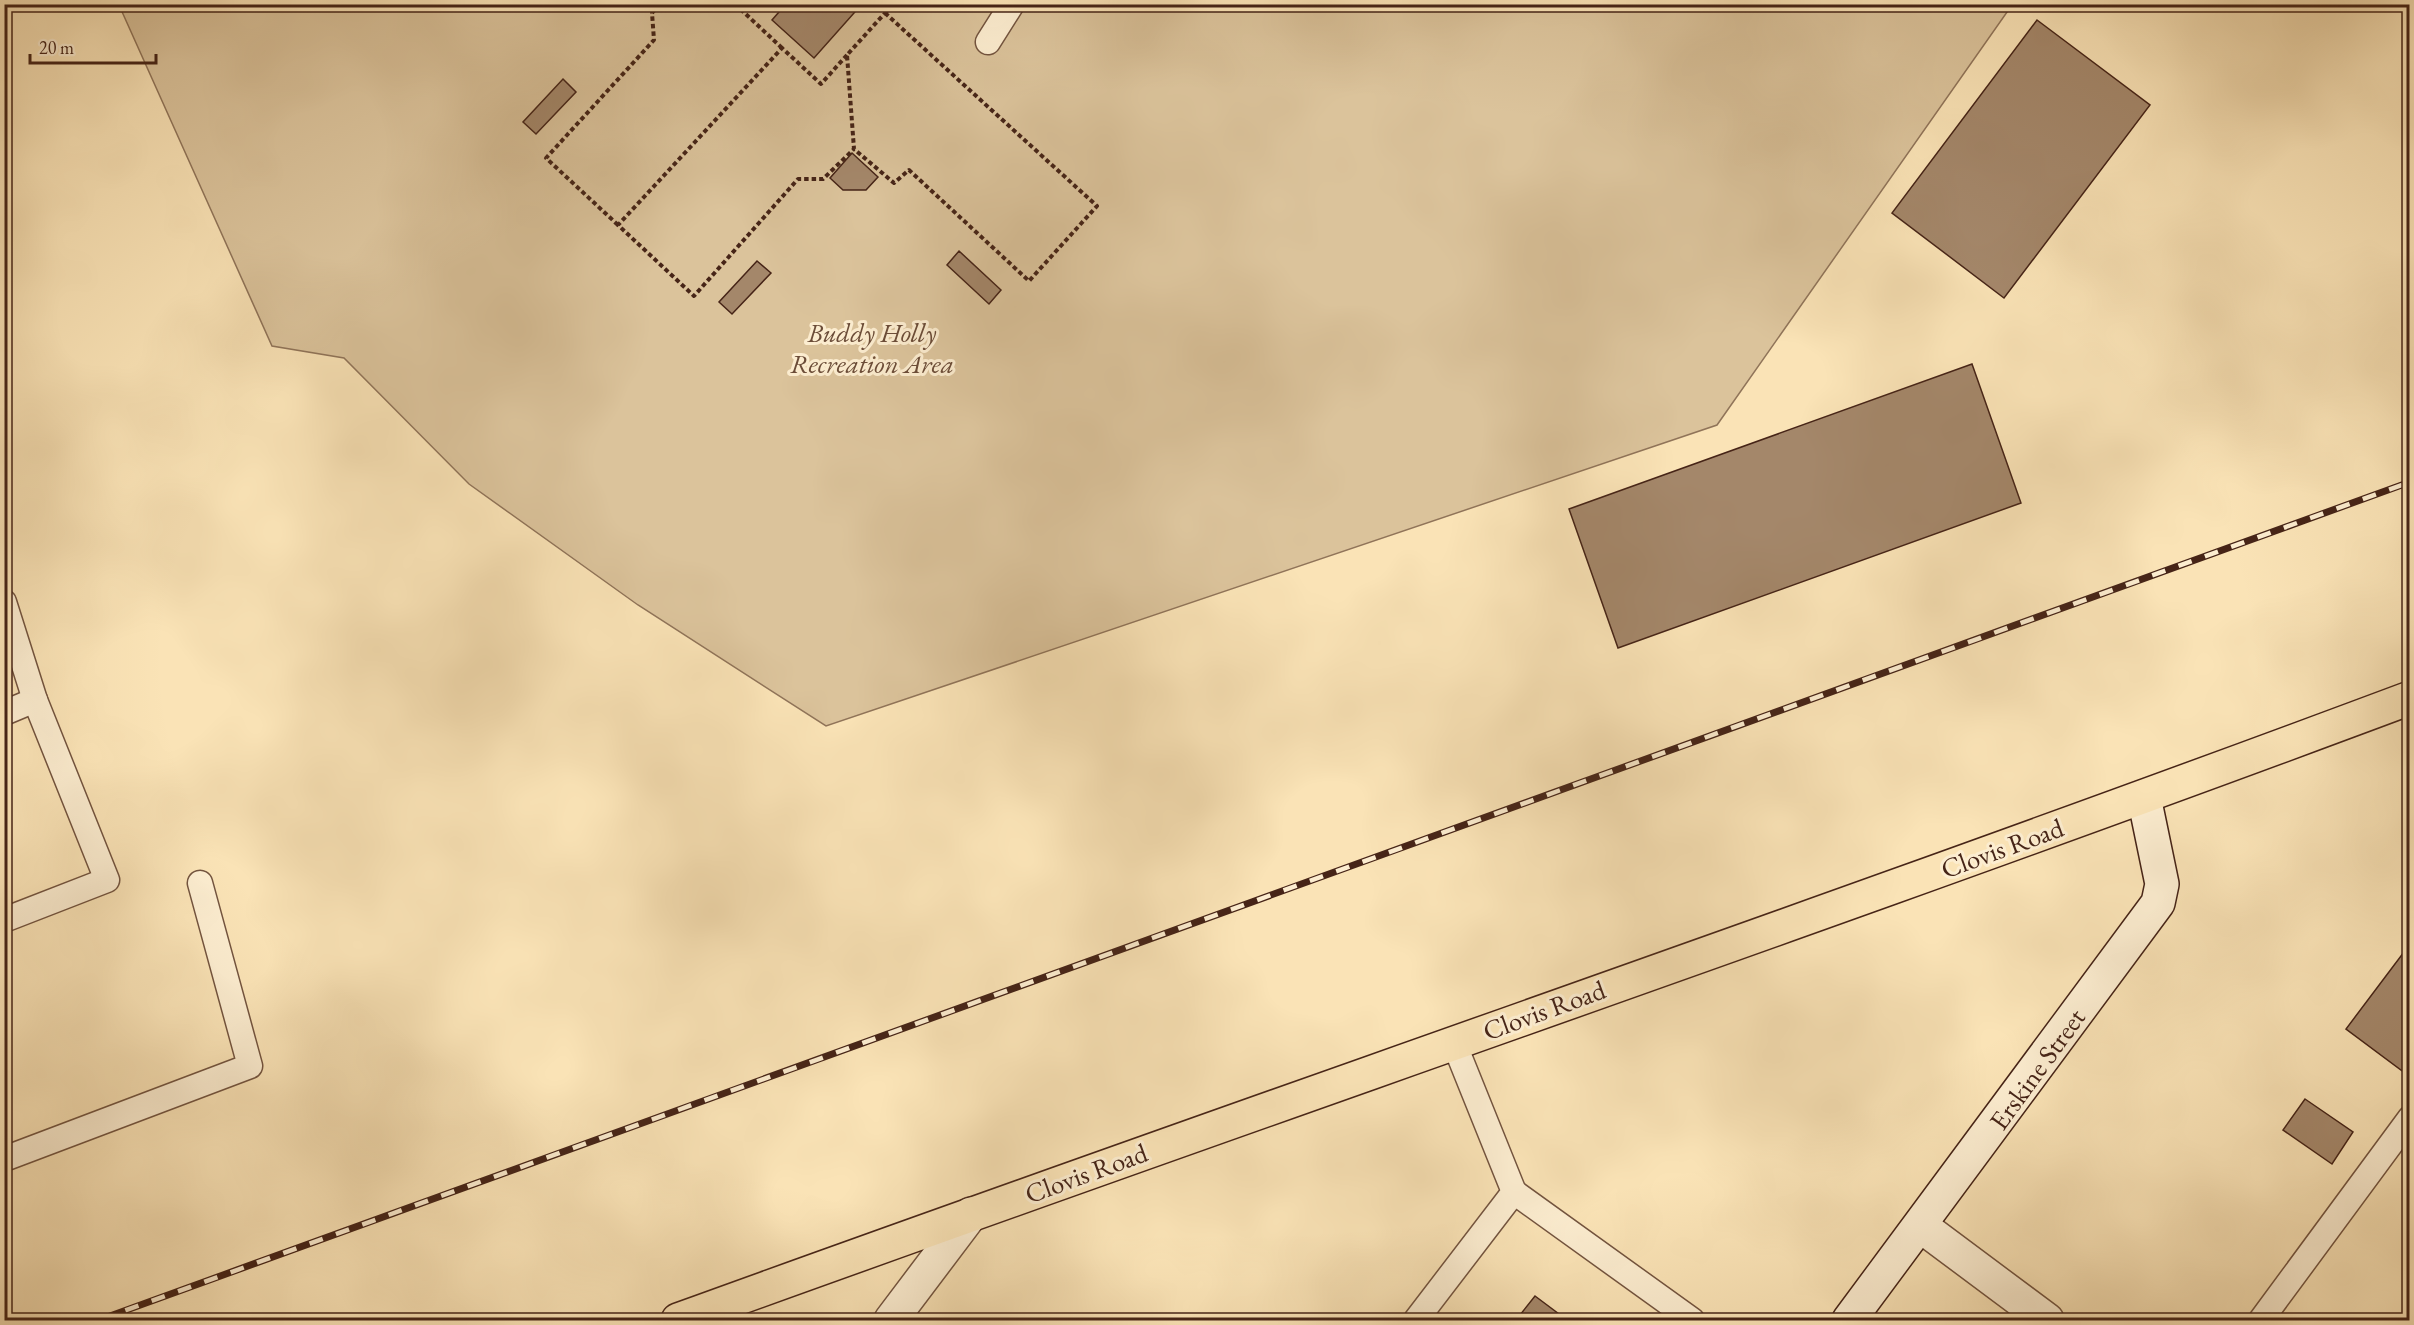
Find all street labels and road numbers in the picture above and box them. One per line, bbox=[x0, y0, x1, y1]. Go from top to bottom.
street label: Clovis Road bbox=[1936, 810, 2068, 886]
street label: Clovis Road bbox=[1478, 972, 1610, 1048]
street label: Erskine Street bbox=[1981, 1001, 2093, 1137]
street label: Clovis Road bbox=[1020, 1135, 1152, 1211]

